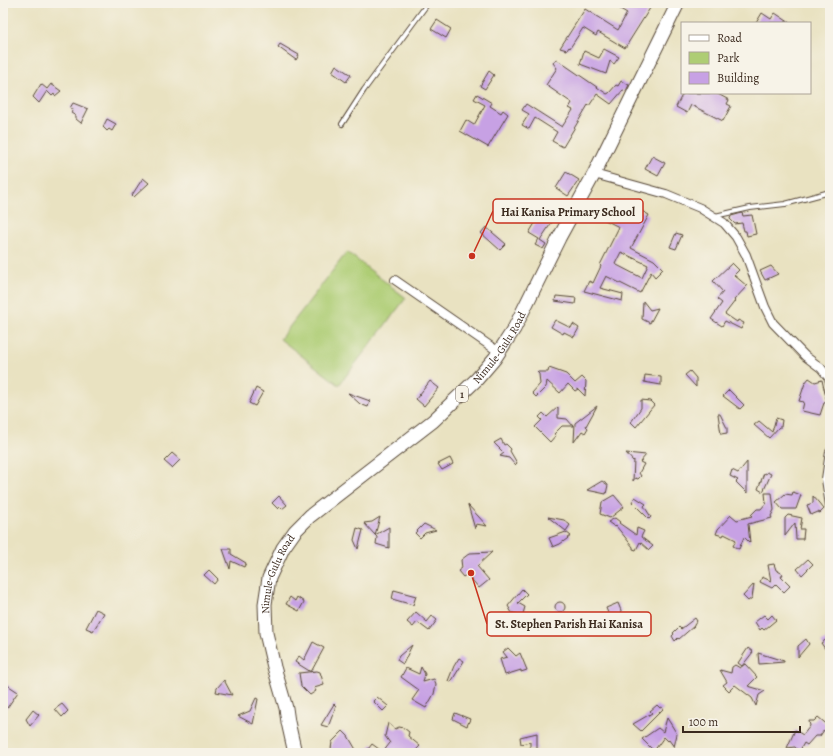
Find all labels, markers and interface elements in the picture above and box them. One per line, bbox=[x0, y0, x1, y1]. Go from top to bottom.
legend bbox=[681, 22, 811, 94]
text: Road bbox=[717, 30, 743, 46]
text: Park bbox=[717, 50, 740, 66]
text: Building bbox=[717, 70, 759, 86]
callout: Hai Kanisa Primary School bbox=[493, 199, 643, 223]
text: Hai Kanisa Primary School bbox=[501, 204, 636, 220]
street label: Nimule-Gulu Road bbox=[469, 309, 530, 387]
road number: 1 bbox=[456, 386, 468, 402]
street label: Nimule-Gulu Road bbox=[258, 531, 298, 614]
callout: St. Stephen Parish Hai Kanisa bbox=[487, 612, 651, 636]
text: St. Stephen Parish Hai Kanisa bbox=[495, 616, 643, 632]
scale bar bbox=[683, 708, 800, 734]
text: 100 m bbox=[689, 714, 718, 730]

